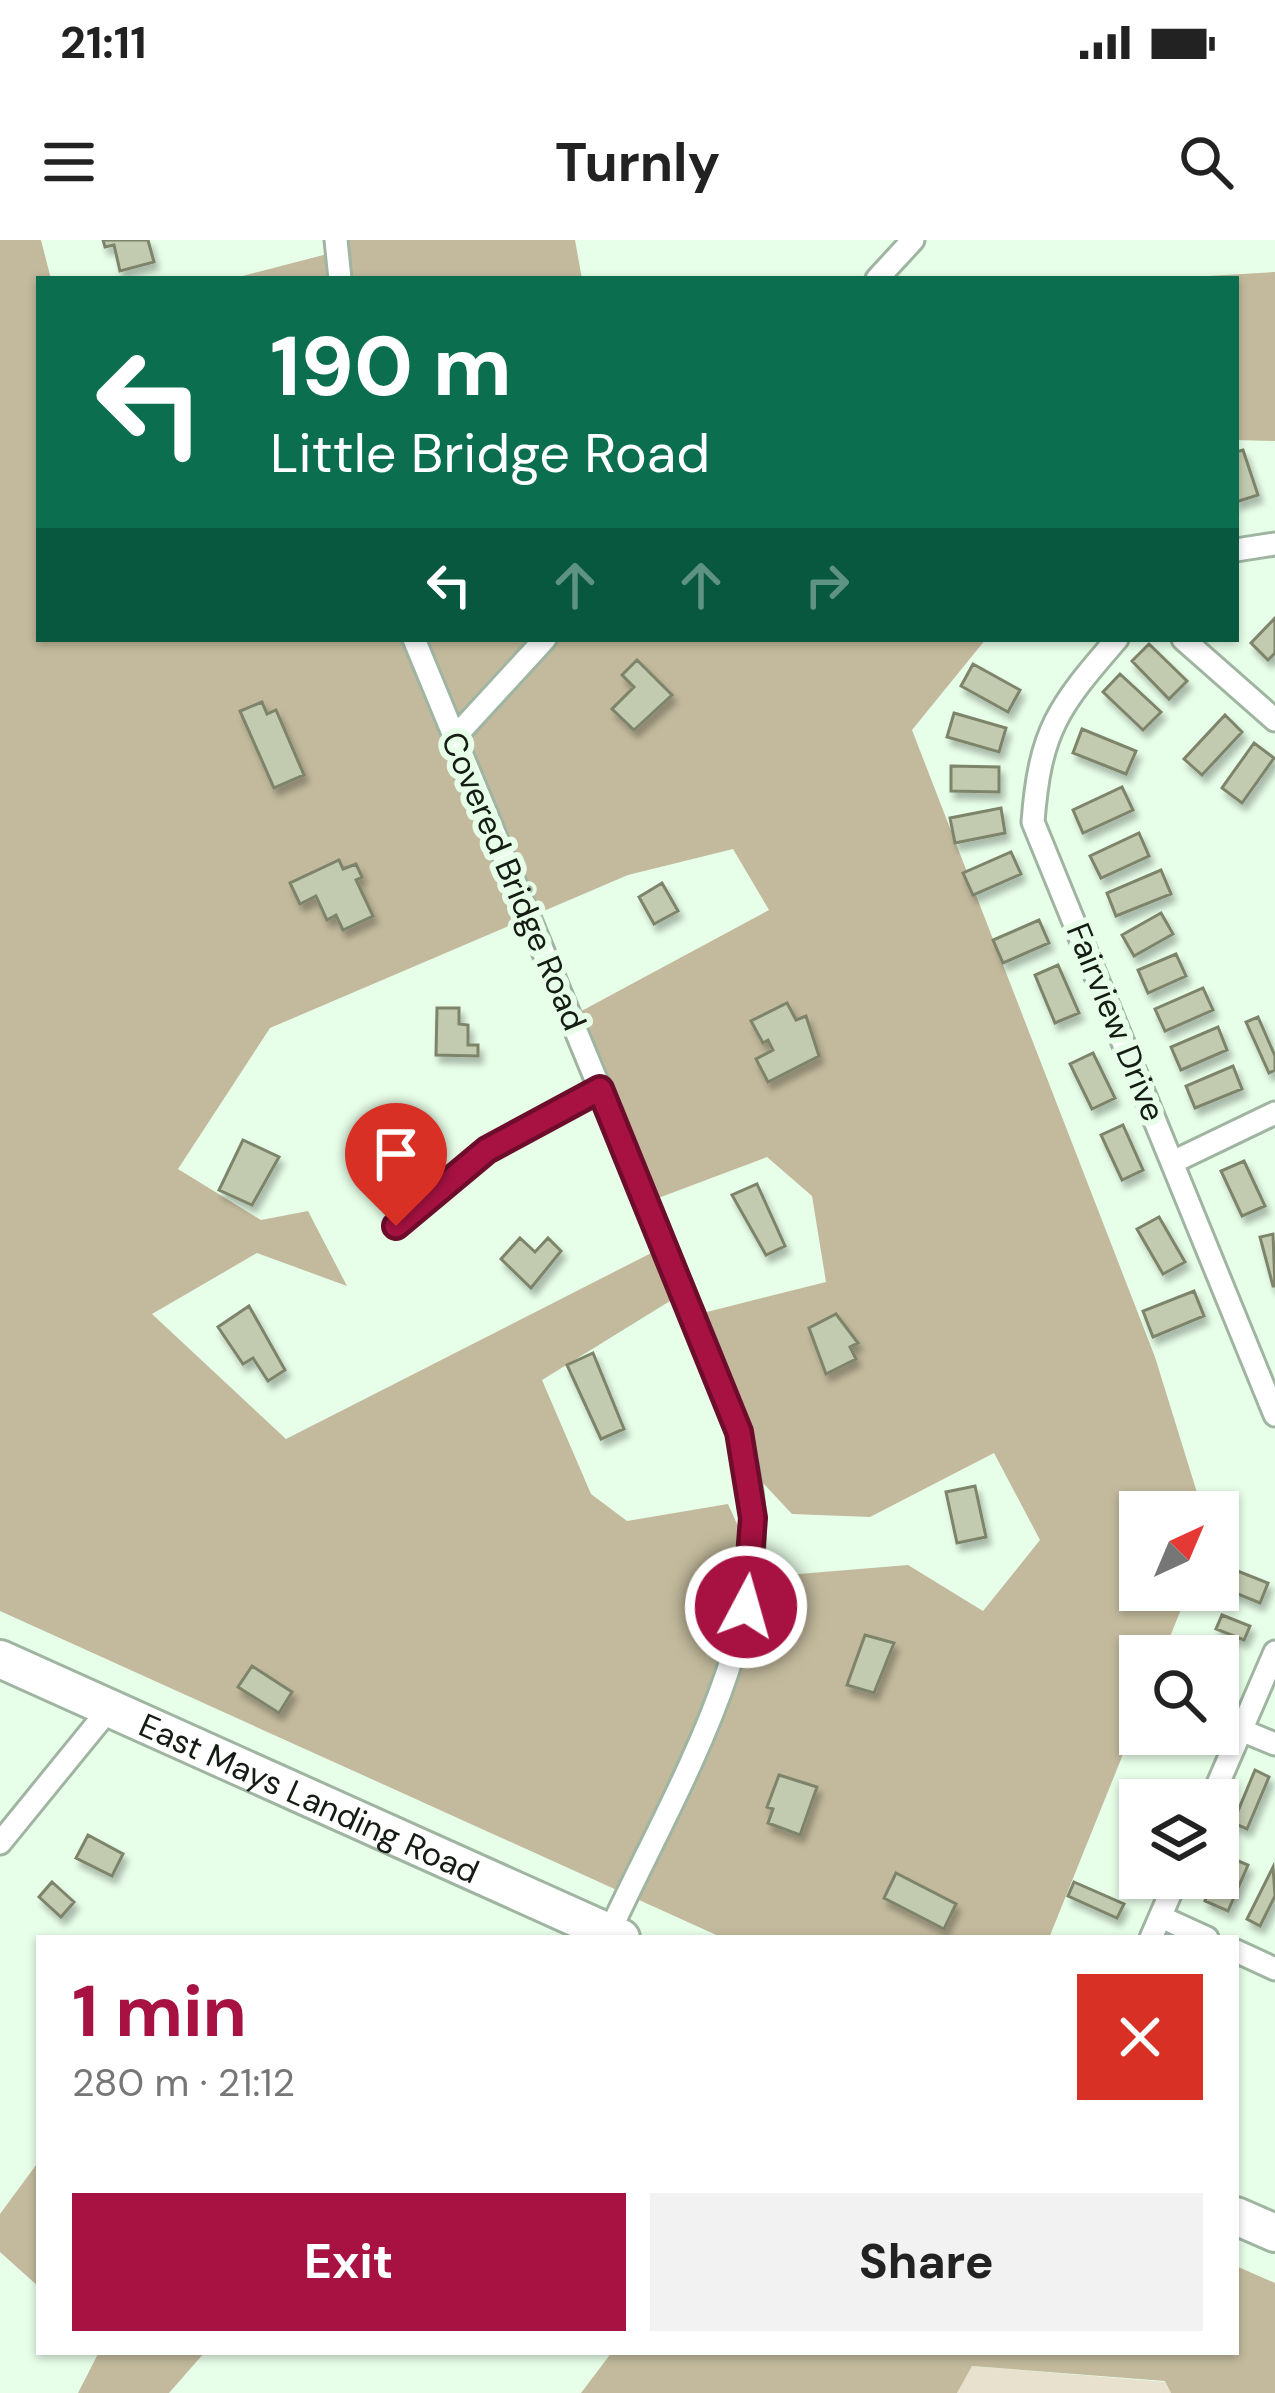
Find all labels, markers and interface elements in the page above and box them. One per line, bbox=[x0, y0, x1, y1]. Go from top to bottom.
text: 21:11 bbox=[60, 13, 147, 72]
text: Turnly bbox=[555, 127, 720, 198]
icon: menu bbox=[36, 129, 102, 195]
icon: search bbox=[1173, 129, 1239, 195]
text: 190 m bbox=[270, 312, 512, 421]
icon: left bbox=[72, 324, 228, 480]
text: Little Bridge Road bbox=[270, 418, 710, 489]
icon: left bbox=[416, 552, 482, 618]
icon: ahead bbox=[542, 552, 608, 618]
icon: ahead bbox=[668, 552, 734, 618]
icon: right bbox=[794, 552, 860, 618]
street label: Covered Bridge Road bbox=[432, 725, 596, 1037]
street label: Fairview Drive bbox=[1057, 917, 1175, 1127]
pin bbox=[345, 1103, 447, 1226]
icon: arrive bbox=[363, 1121, 429, 1187]
north arrow bbox=[1119, 1491, 1239, 1611]
map controls bbox=[1119, 1491, 1239, 1899]
position arrow bbox=[683, 1544, 809, 1670]
button: search bbox=[1119, 1635, 1239, 1755]
street label: East Mays Landing Road bbox=[133, 1703, 486, 1893]
button: layers bbox=[1119, 1779, 1239, 1899]
text: 1 min bbox=[72, 1965, 247, 2058]
button: close bbox=[1077, 1974, 1203, 2100]
text: 280 m · 21:12 bbox=[72, 2057, 295, 2108]
button: Exit bbox=[72, 2193, 626, 2331]
button: Share bbox=[650, 2193, 1203, 2331]

